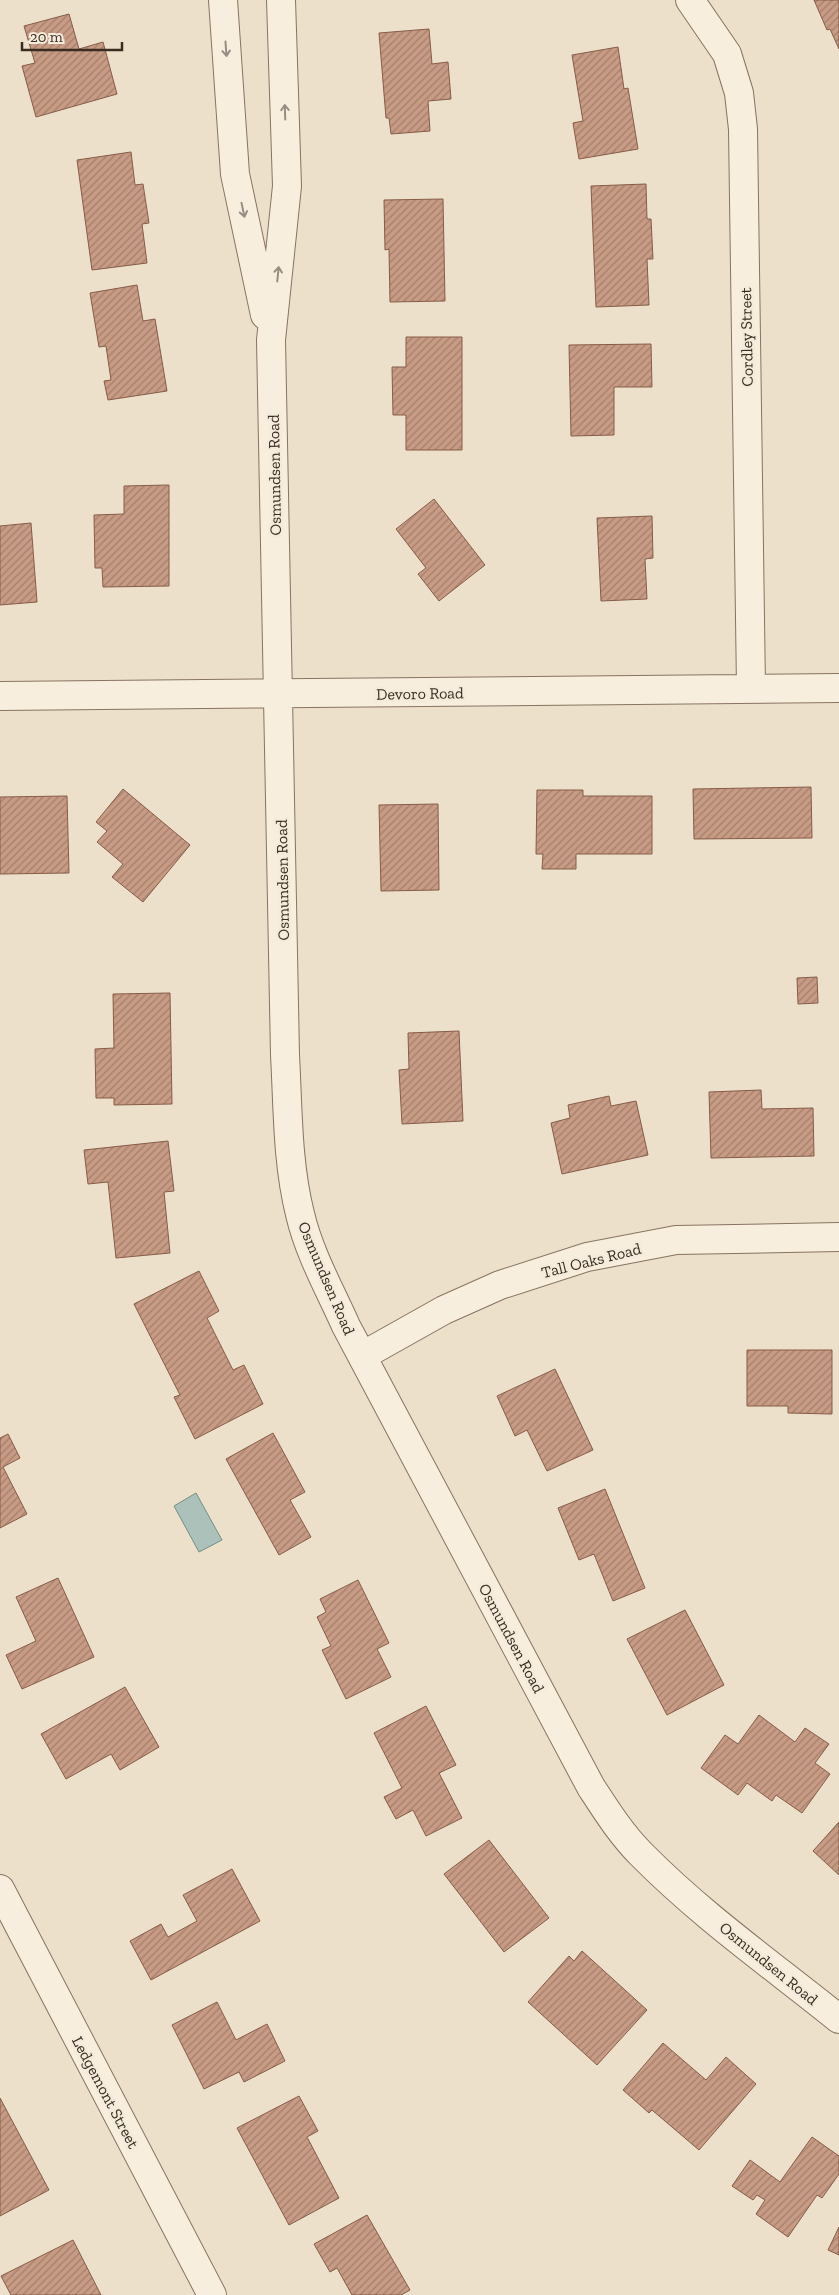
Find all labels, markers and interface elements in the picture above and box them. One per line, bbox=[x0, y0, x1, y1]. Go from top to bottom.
scale bar bbox=[22, 20, 122, 52]
text: 20 m bbox=[30, 28, 63, 46]
one-way arrow bbox=[222, 40, 231, 56]
one-way arrow bbox=[280, 105, 290, 121]
one-way arrow bbox=[239, 202, 248, 218]
one-way arrow bbox=[273, 267, 283, 283]
street label: Cordley Street bbox=[736, 287, 757, 387]
street label: Osmundsen Road bbox=[264, 414, 285, 536]
street label: Devoro Road bbox=[376, 683, 464, 704]
street label: Osmundsen Road bbox=[272, 819, 293, 941]
street label: Osmundsen Road bbox=[294, 1219, 359, 1338]
street label: Tall Oaks Road bbox=[539, 1239, 643, 1282]
street label: Osmundsen Road bbox=[475, 1580, 548, 1696]
street label: Osmundsen Road bbox=[716, 1918, 822, 2009]
street label: Ledgemont Street bbox=[68, 2033, 143, 2152]

